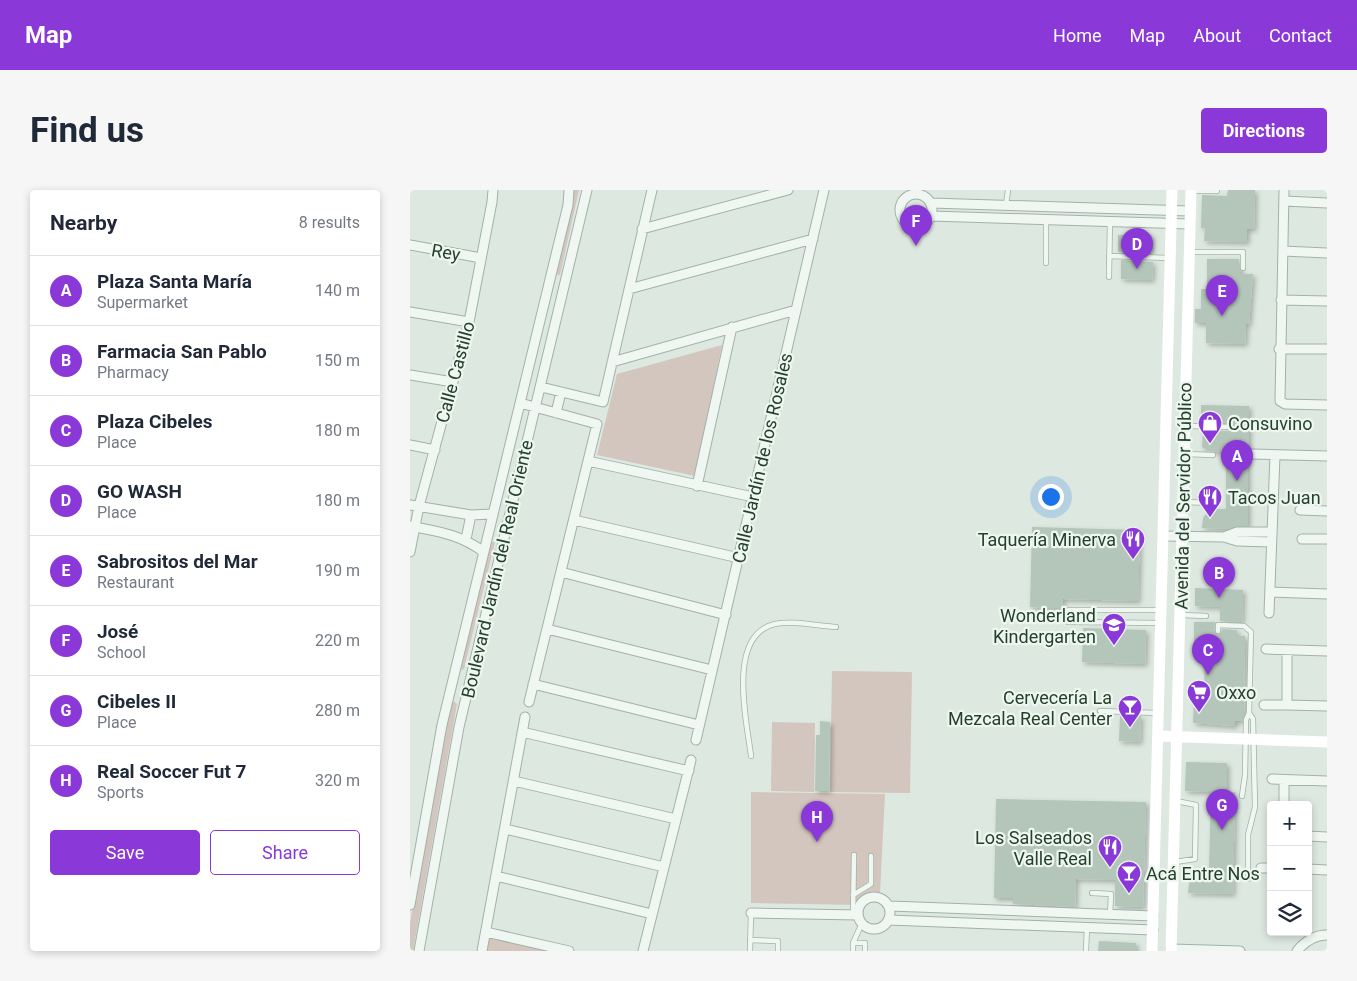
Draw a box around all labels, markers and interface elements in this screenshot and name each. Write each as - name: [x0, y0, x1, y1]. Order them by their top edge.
- text: Map: [25, 21, 72, 49]
- text: Home: [1053, 25, 1102, 46]
- text: Map: [1130, 25, 1165, 46]
- text: About: [1193, 25, 1241, 46]
- text: Contact: [1269, 25, 1332, 46]
- button: Directions: [1201, 108, 1327, 153]
- text: Find us: [30, 110, 144, 151]
- pin: F: [900, 205, 932, 246]
- text: Nearby: [50, 211, 117, 235]
- text: 8 results: [299, 213, 360, 232]
- pin: D: [1121, 228, 1153, 269]
- street label: Rey: [430, 239, 463, 265]
- text: Plaza Santa María: [97, 270, 252, 293]
- pin: E: [1206, 275, 1238, 316]
- text: A: [61, 281, 71, 300]
- text: 140 m: [315, 281, 360, 300]
- text: Supermarket: [97, 293, 188, 312]
- street label: Calle Castillo: [431, 319, 479, 425]
- text: Farmacia San Pablo: [97, 340, 267, 363]
- text: B: [61, 351, 71, 370]
- text: 150 m: [315, 351, 360, 370]
- street label: Calle Jardín de los Rosales: [728, 351, 796, 565]
- text: Pharmacy: [97, 363, 169, 382]
- street label: Avenida del Servidor Público: [1171, 382, 1195, 610]
- text: Plaza Cibeles: [97, 410, 212, 433]
- shop icon: Consuvino: [1197, 410, 1223, 444]
- place label: Consuvino: [1228, 413, 1312, 434]
- text: C: [61, 421, 71, 440]
- text: 180 m: [315, 421, 360, 440]
- text: Place: [97, 433, 137, 452]
- street label: Boulevard Jardín del Real Oriente: [457, 438, 537, 700]
- pin: A: [1221, 440, 1253, 481]
- text: GO WASH: [97, 480, 182, 503]
- your location: [1038, 484, 1064, 510]
- restaurant icon: Tacos Juan: [1197, 484, 1223, 518]
- place label: Tacos Juan: [1228, 487, 1321, 508]
- text: D: [61, 491, 71, 510]
- text: 180 m: [315, 491, 360, 510]
- text: Place: [97, 503, 137, 522]
- restaurant icon: Taquería Minerva: [1120, 526, 1146, 560]
- place label: Taquería Minerva: [978, 529, 1116, 550]
- text: Sabrositos del Mar: [97, 550, 258, 573]
- pin: B: [1203, 557, 1235, 598]
- text: E: [62, 561, 71, 580]
- text: 190 m: [315, 561, 360, 580]
- text: Restaurant: [97, 573, 174, 592]
- place label: Wonderland Kindergarten: [993, 605, 1096, 647]
- school or university icon: Wonderland Kindergarten: [1101, 612, 1127, 646]
- text: José: [97, 620, 138, 643]
- text: F: [62, 631, 70, 650]
- text: 220 m: [315, 631, 360, 650]
- pin: C: [1192, 634, 1224, 675]
- text: School: [97, 643, 146, 662]
- supermarket icon: Oxxo: [1186, 679, 1212, 713]
- place label: Oxxo: [1216, 682, 1256, 703]
- place label: Cervecería La Mezcala Real Center: [948, 687, 1112, 729]
- text: Cibeles II: [97, 690, 176, 713]
- bar icon: Cervecería La Mezcala Real Center: [1117, 694, 1143, 728]
- text: G: [61, 701, 71, 720]
- text: 280 m: [315, 701, 360, 720]
- text: Place: [97, 713, 137, 732]
- text: Real Soccer Fut 7: [97, 760, 246, 783]
- text: H: [60, 771, 72, 790]
- text: 320 m: [315, 771, 360, 790]
- text: Sports: [97, 783, 144, 802]
- pin: G: [1206, 789, 1238, 830]
- pin: H: [801, 801, 833, 842]
- map controls: [1267, 801, 1312, 936]
- button: +: [1267, 801, 1312, 846]
- place label: Los Salseados Valle Real: [975, 827, 1092, 869]
- button: Save: [50, 830, 200, 875]
- button: Share: [210, 830, 360, 875]
- restaurant icon: Los Salseados Valle Real: [1097, 834, 1123, 868]
- button: −: [1267, 846, 1312, 891]
- bar icon: Acá Entre Nos: [1116, 860, 1142, 894]
- place label: Acá Entre Nos: [1146, 863, 1260, 884]
- button: layers: [1267, 891, 1312, 936]

